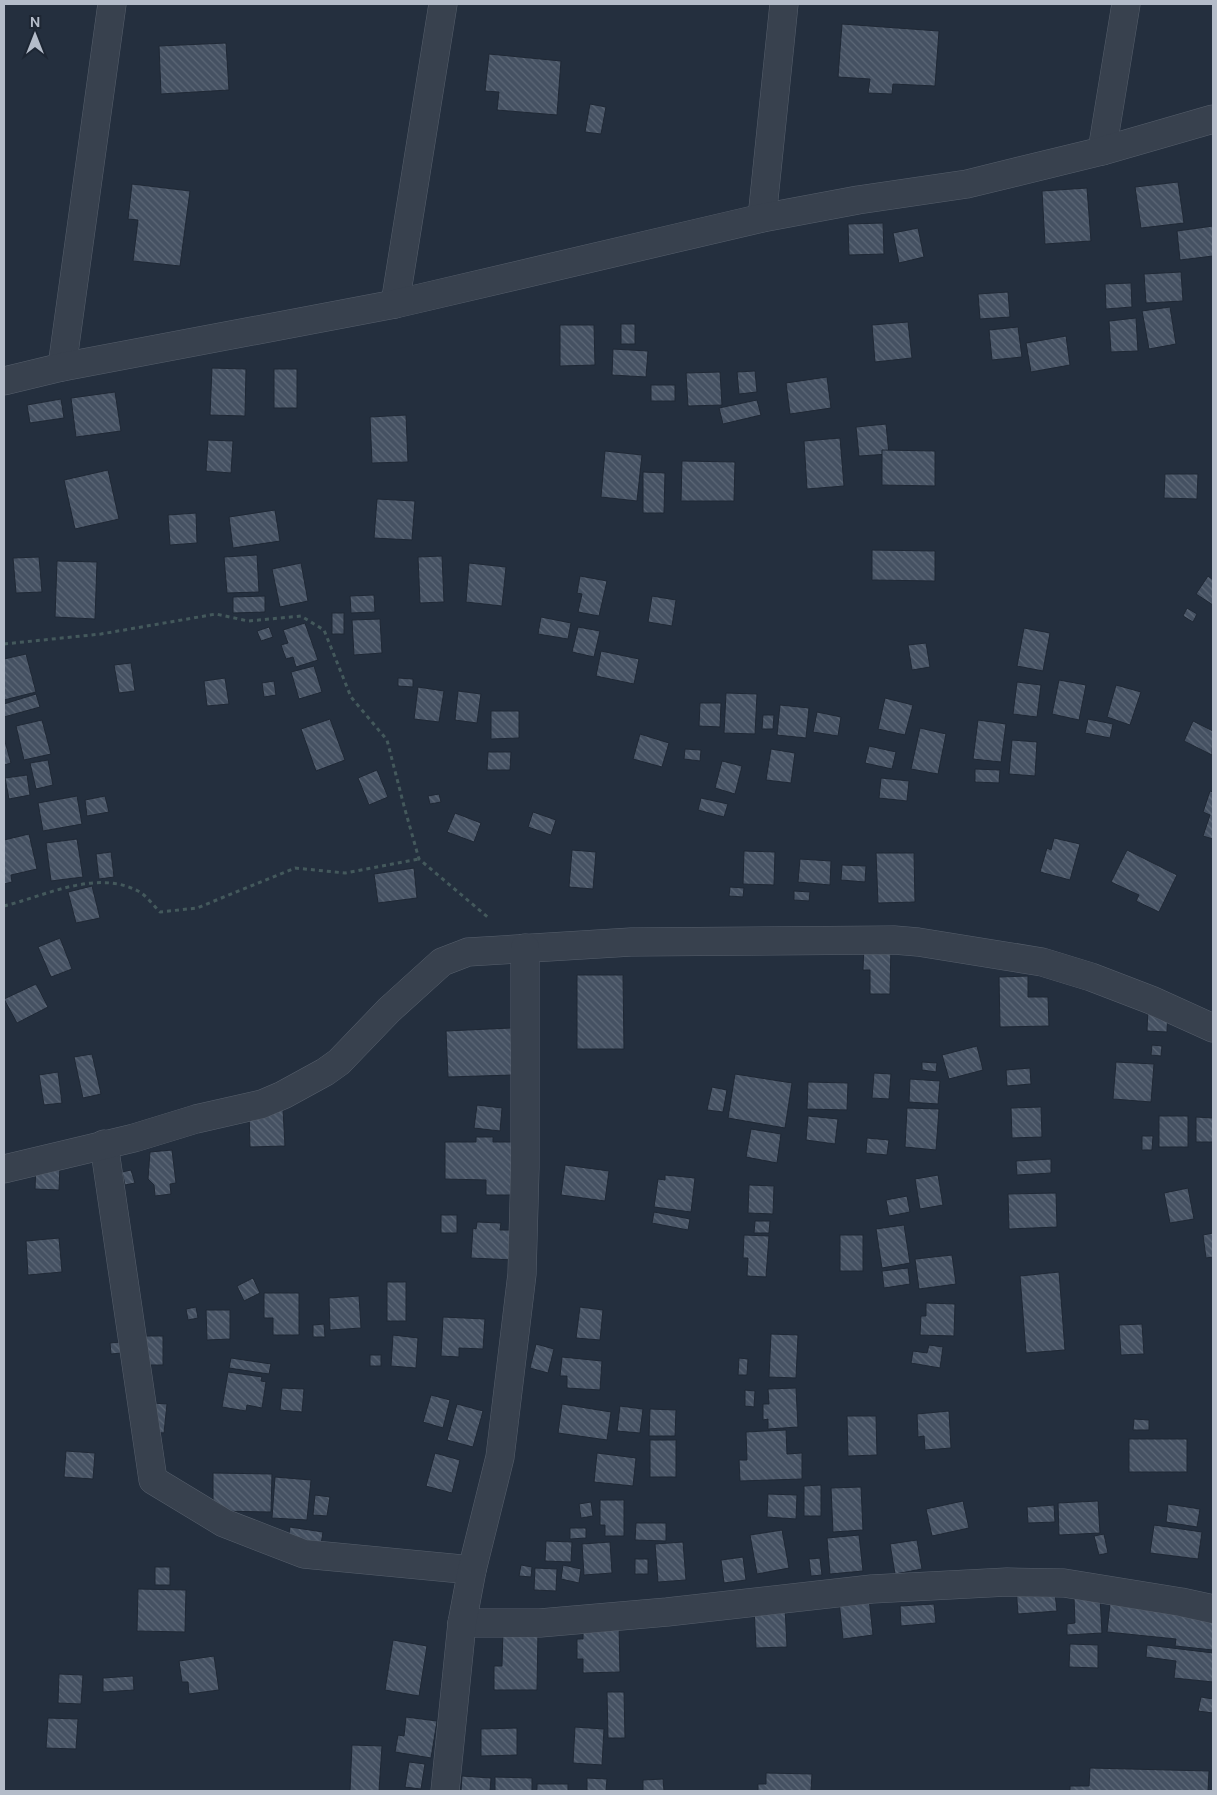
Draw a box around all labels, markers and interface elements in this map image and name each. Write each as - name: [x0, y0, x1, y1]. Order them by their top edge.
- north arrow: [10, 10, 60, 60]
- text: N: [30, 13, 40, 31]

